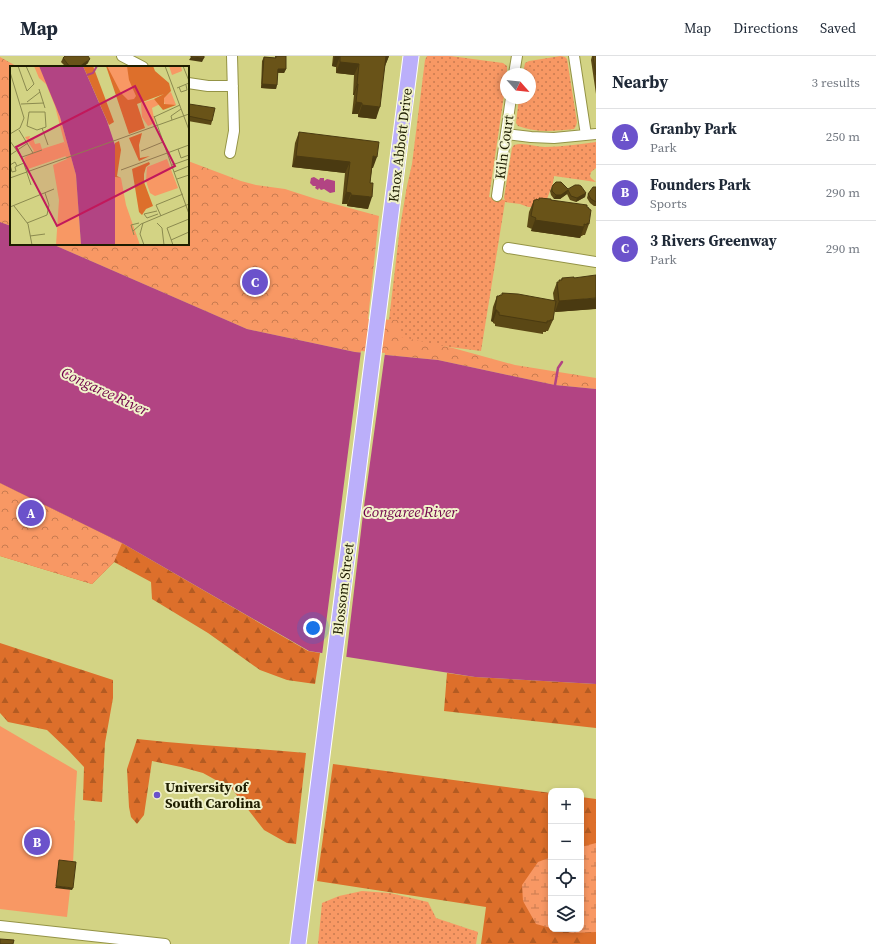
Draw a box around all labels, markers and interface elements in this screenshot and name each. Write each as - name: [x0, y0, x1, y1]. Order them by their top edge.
- text: Map: [20, 15, 58, 41]
- text: Map: [684, 18, 711, 38]
- text: Directions: [733, 18, 798, 38]
- text: Saved: [820, 18, 856, 38]
- inset map: [10, 66, 189, 245]
- north arrow: [500, 68, 536, 104]
- text: Nearby: [612, 70, 668, 94]
- text: 3 results: [812, 74, 860, 91]
- street label: Knox Abbott Drive: [383, 87, 417, 203]
- street label: Kiln Court: [490, 113, 518, 180]
- text: Granby Park: [650, 118, 737, 139]
- text: A: [621, 128, 629, 145]
- text: 250 m: [826, 128, 860, 145]
- text: Park: [650, 139, 677, 156]
- text: Founders Park: [650, 174, 751, 195]
- text: B: [621, 184, 629, 201]
- text: 290 m: [826, 184, 860, 201]
- text: Sports: [650, 195, 687, 212]
- text: 3 Rivers Greenway: [650, 230, 777, 251]
- text: C: [621, 240, 629, 257]
- text: 290 m: [826, 240, 860, 257]
- text: Park: [650, 251, 677, 268]
- pin: C: [242, 267, 268, 297]
- water label: Congaree River: [58, 362, 153, 421]
- pin: A: [18, 498, 44, 528]
- water label: Congaree River: [363, 501, 458, 522]
- street label: Blossom Street: [327, 541, 359, 636]
- your location: [303, 618, 323, 638]
- place label: University of South Carolina: [165, 777, 261, 813]
- map controls: [548, 788, 584, 932]
- button: +: [548, 788, 584, 824]
- marker: University of South Carolina: [152, 790, 162, 800]
- button: −: [548, 824, 584, 860]
- pin: B: [24, 827, 50, 857]
- button: locate: [548, 860, 584, 896]
- button: layers: [548, 896, 584, 932]

